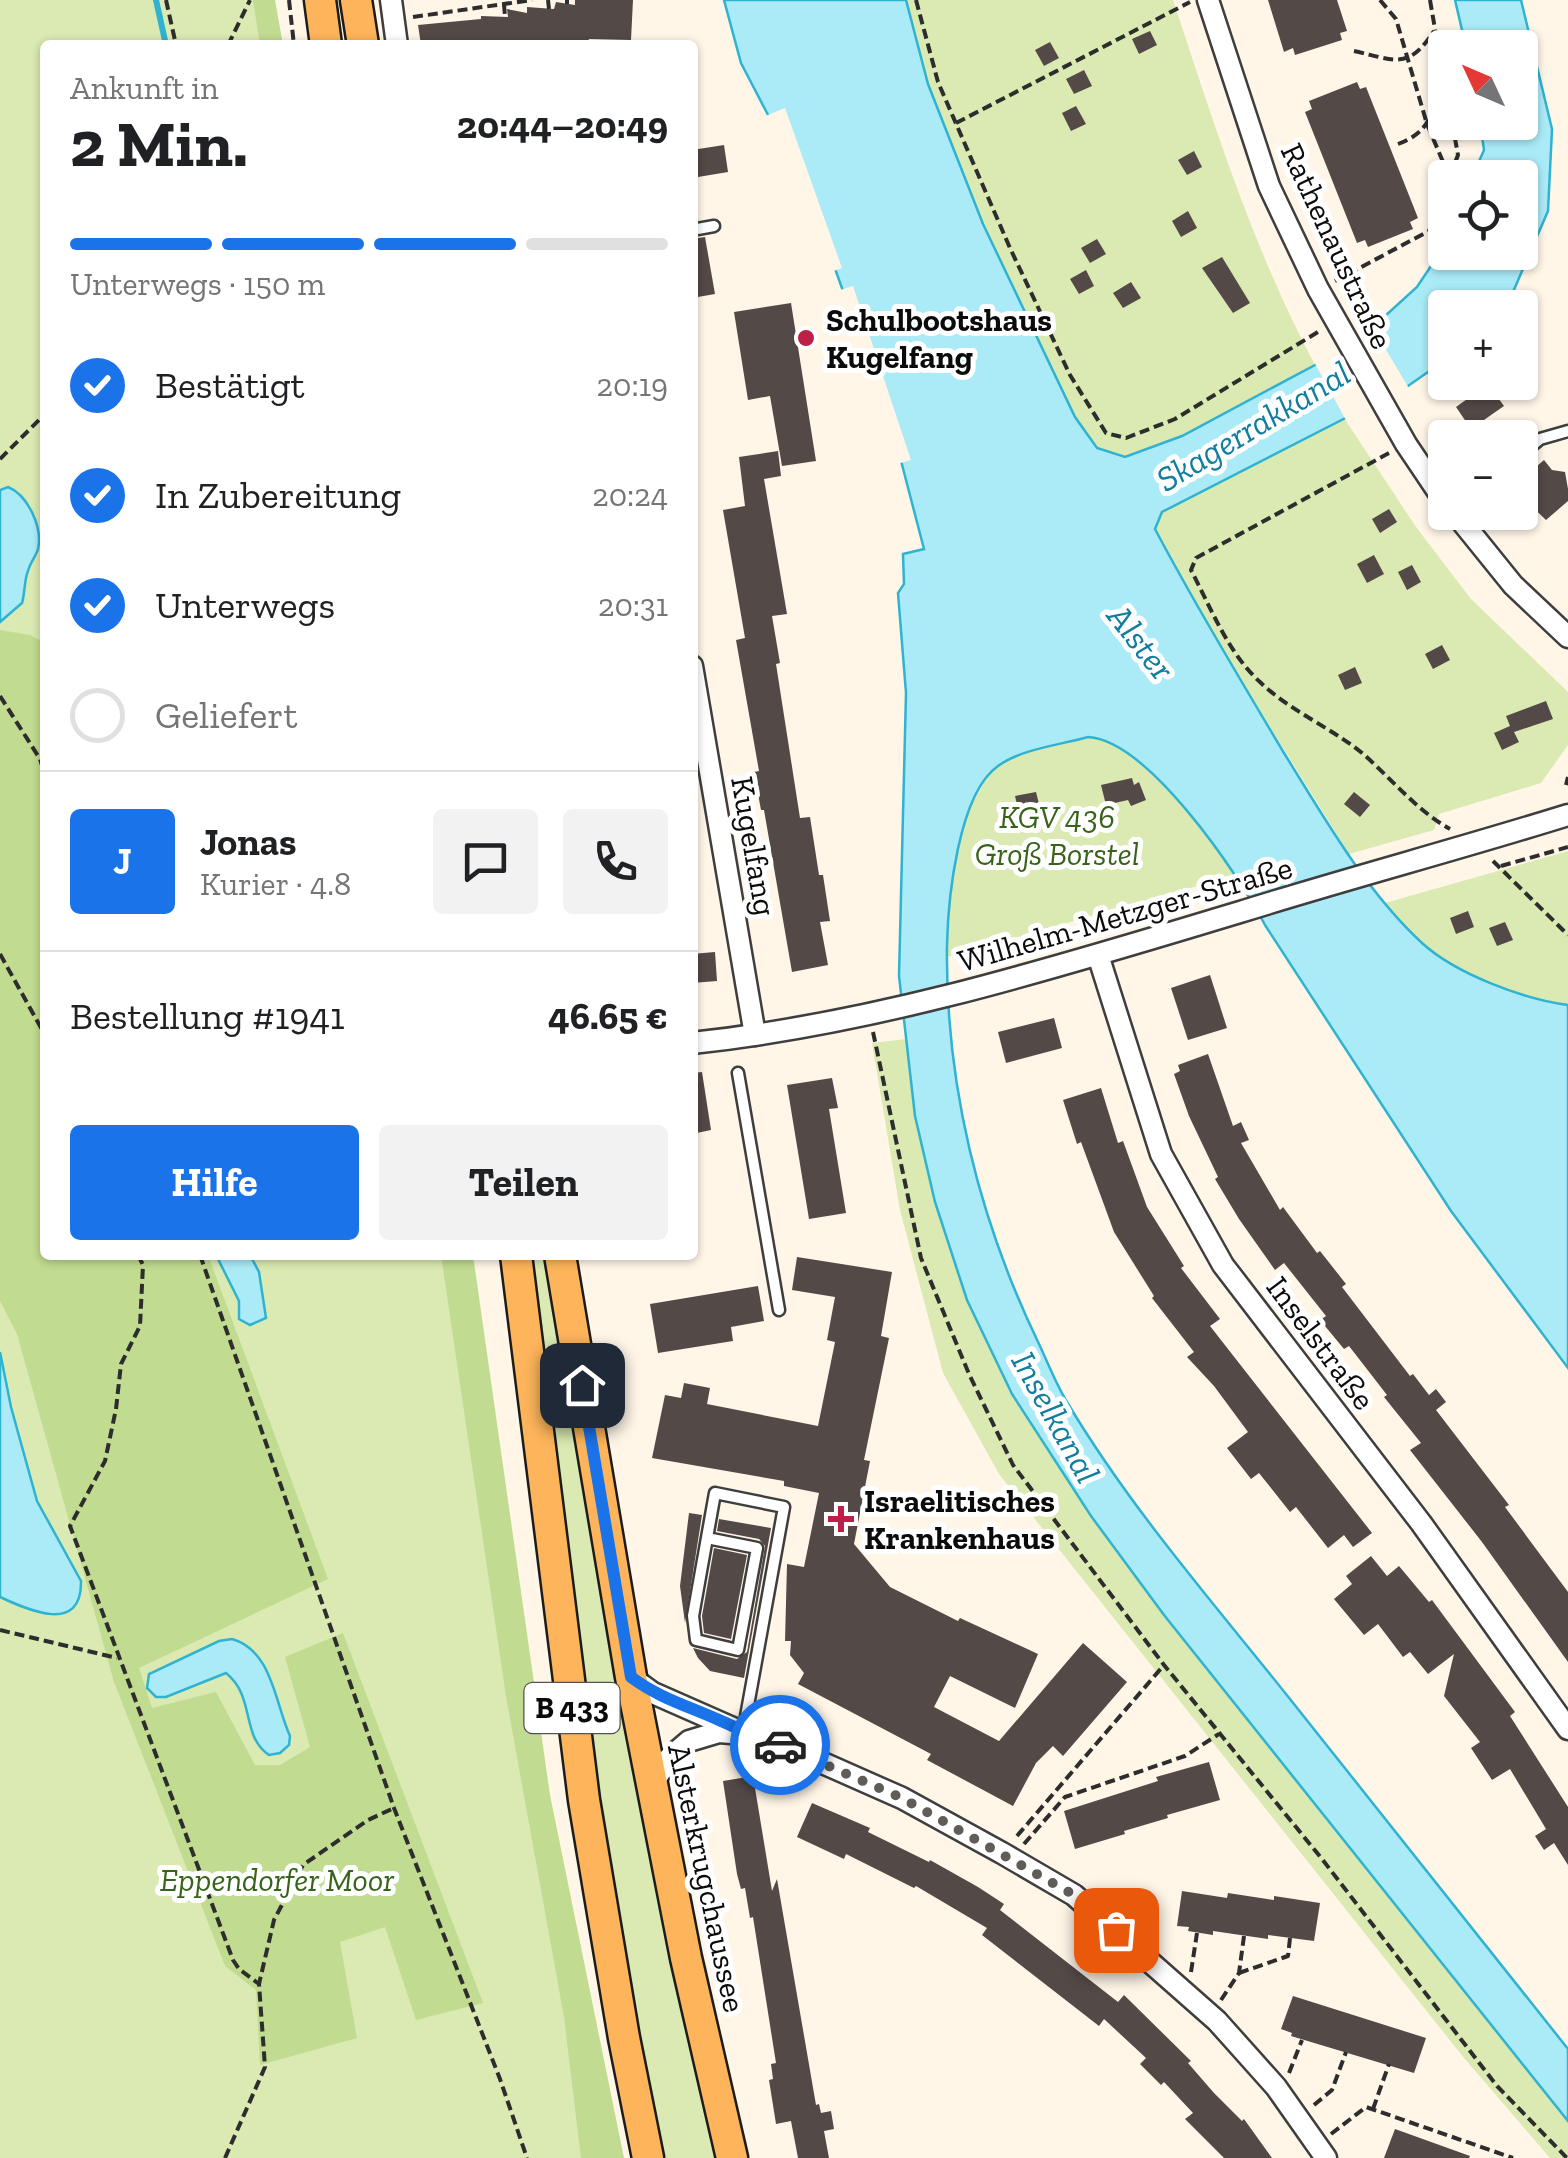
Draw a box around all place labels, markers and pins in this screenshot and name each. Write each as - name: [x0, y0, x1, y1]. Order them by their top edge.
- place label: Schulbootshaus Kugelfang: [826, 301, 1052, 376]
- marker: Schulbootshaus Kugelfang: [795, 327, 817, 349]
- pin: [540, 1343, 625, 1428]
- place label: Israelitisches Krankenhaus: [864, 1482, 1055, 1557]
- marker: Israelitisches Krankenhaus: [828, 1506, 854, 1532]
- pin: [1074, 1888, 1159, 1973]

